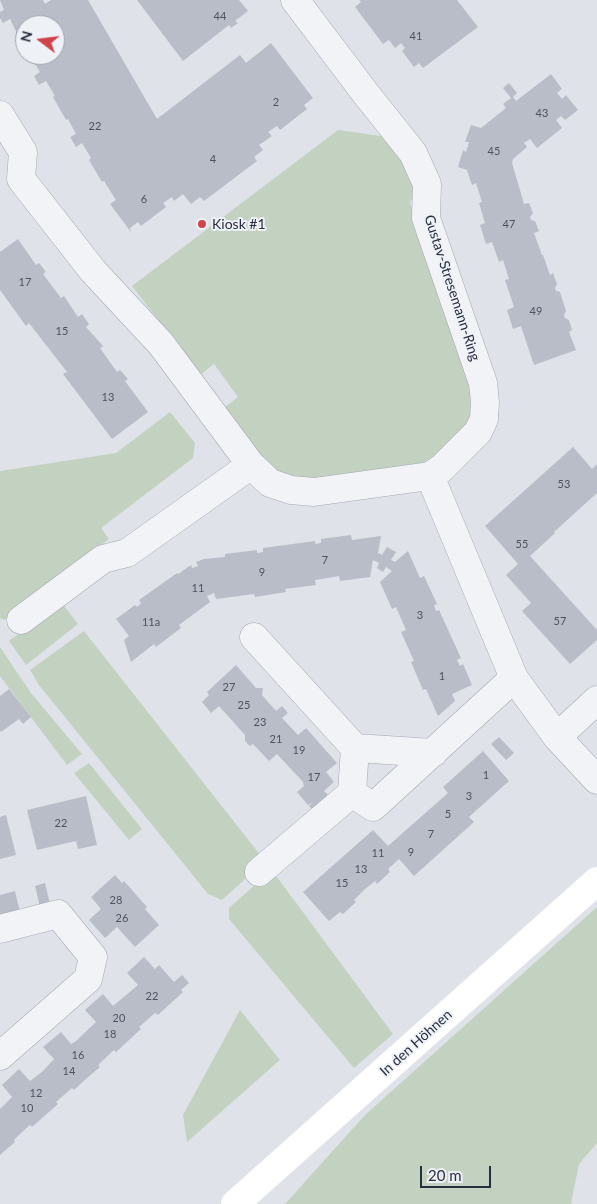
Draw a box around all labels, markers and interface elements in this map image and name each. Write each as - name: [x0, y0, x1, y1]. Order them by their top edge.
- house number: 44: [214, 9, 226, 23]
- north arrow: [15, 15, 65, 65]
- text: N: [16, 29, 36, 44]
- house number: 41: [410, 29, 422, 43]
- house number: 2: [273, 95, 279, 109]
- house number: 43: [536, 106, 548, 120]
- house number: 22: [89, 119, 101, 133]
- house number: 45: [488, 144, 500, 158]
- house number: 4: [210, 152, 216, 166]
- house number: 6: [141, 192, 147, 206]
- street label: Gustav-Stresemann-Ring: [420, 213, 484, 363]
- place label: Kiosk #1: [212, 216, 266, 232]
- house number: 47: [503, 217, 515, 231]
- marker: Kiosk #1: [196, 218, 208, 230]
- house number: 17: [19, 275, 31, 289]
- house number: 49: [530, 304, 542, 318]
- house number: 15: [56, 324, 68, 338]
- house number: 13: [102, 390, 114, 404]
- house number: 53: [558, 477, 570, 491]
- house number: 55: [516, 537, 528, 551]
- house number: 7: [322, 553, 328, 567]
- house number: 9: [259, 565, 265, 579]
- house number: 11: [192, 581, 204, 595]
- house number: 3: [417, 608, 423, 622]
- house number: 57: [554, 614, 566, 628]
- house number: 11a: [142, 615, 160, 629]
- house number: 1: [439, 669, 445, 683]
- house number: 27: [223, 680, 235, 694]
- house number: 25: [238, 698, 250, 712]
- house number: 23: [254, 715, 266, 729]
- house number: 21: [270, 732, 282, 746]
- house number: 19: [293, 743, 305, 757]
- house number: 1: [483, 768, 489, 782]
- house number: 17: [308, 770, 320, 784]
- house number: 3: [466, 789, 472, 803]
- house number: 5: [445, 807, 451, 821]
- house number: 22: [55, 816, 67, 830]
- house number: 7: [428, 827, 434, 841]
- house number: 9: [408, 845, 414, 859]
- house number: 11: [372, 846, 384, 860]
- house number: 13: [355, 862, 367, 876]
- house number: 15: [336, 876, 348, 890]
- house number: 28: [110, 893, 122, 907]
- house number: 26: [116, 911, 128, 925]
- house number: 22: [146, 989, 158, 1003]
- street label: In den Höhnen: [377, 1006, 455, 1080]
- house number: 20: [113, 1011, 125, 1025]
- house number: 18: [104, 1027, 116, 1041]
- house number: 16: [72, 1048, 84, 1062]
- house number: 14: [63, 1064, 75, 1078]
- house number: 12: [30, 1086, 42, 1100]
- house number: 10: [21, 1101, 33, 1115]
- scale bar: [422, 1156, 493, 1188]
- text: 20 m: [428, 1166, 462, 1184]

